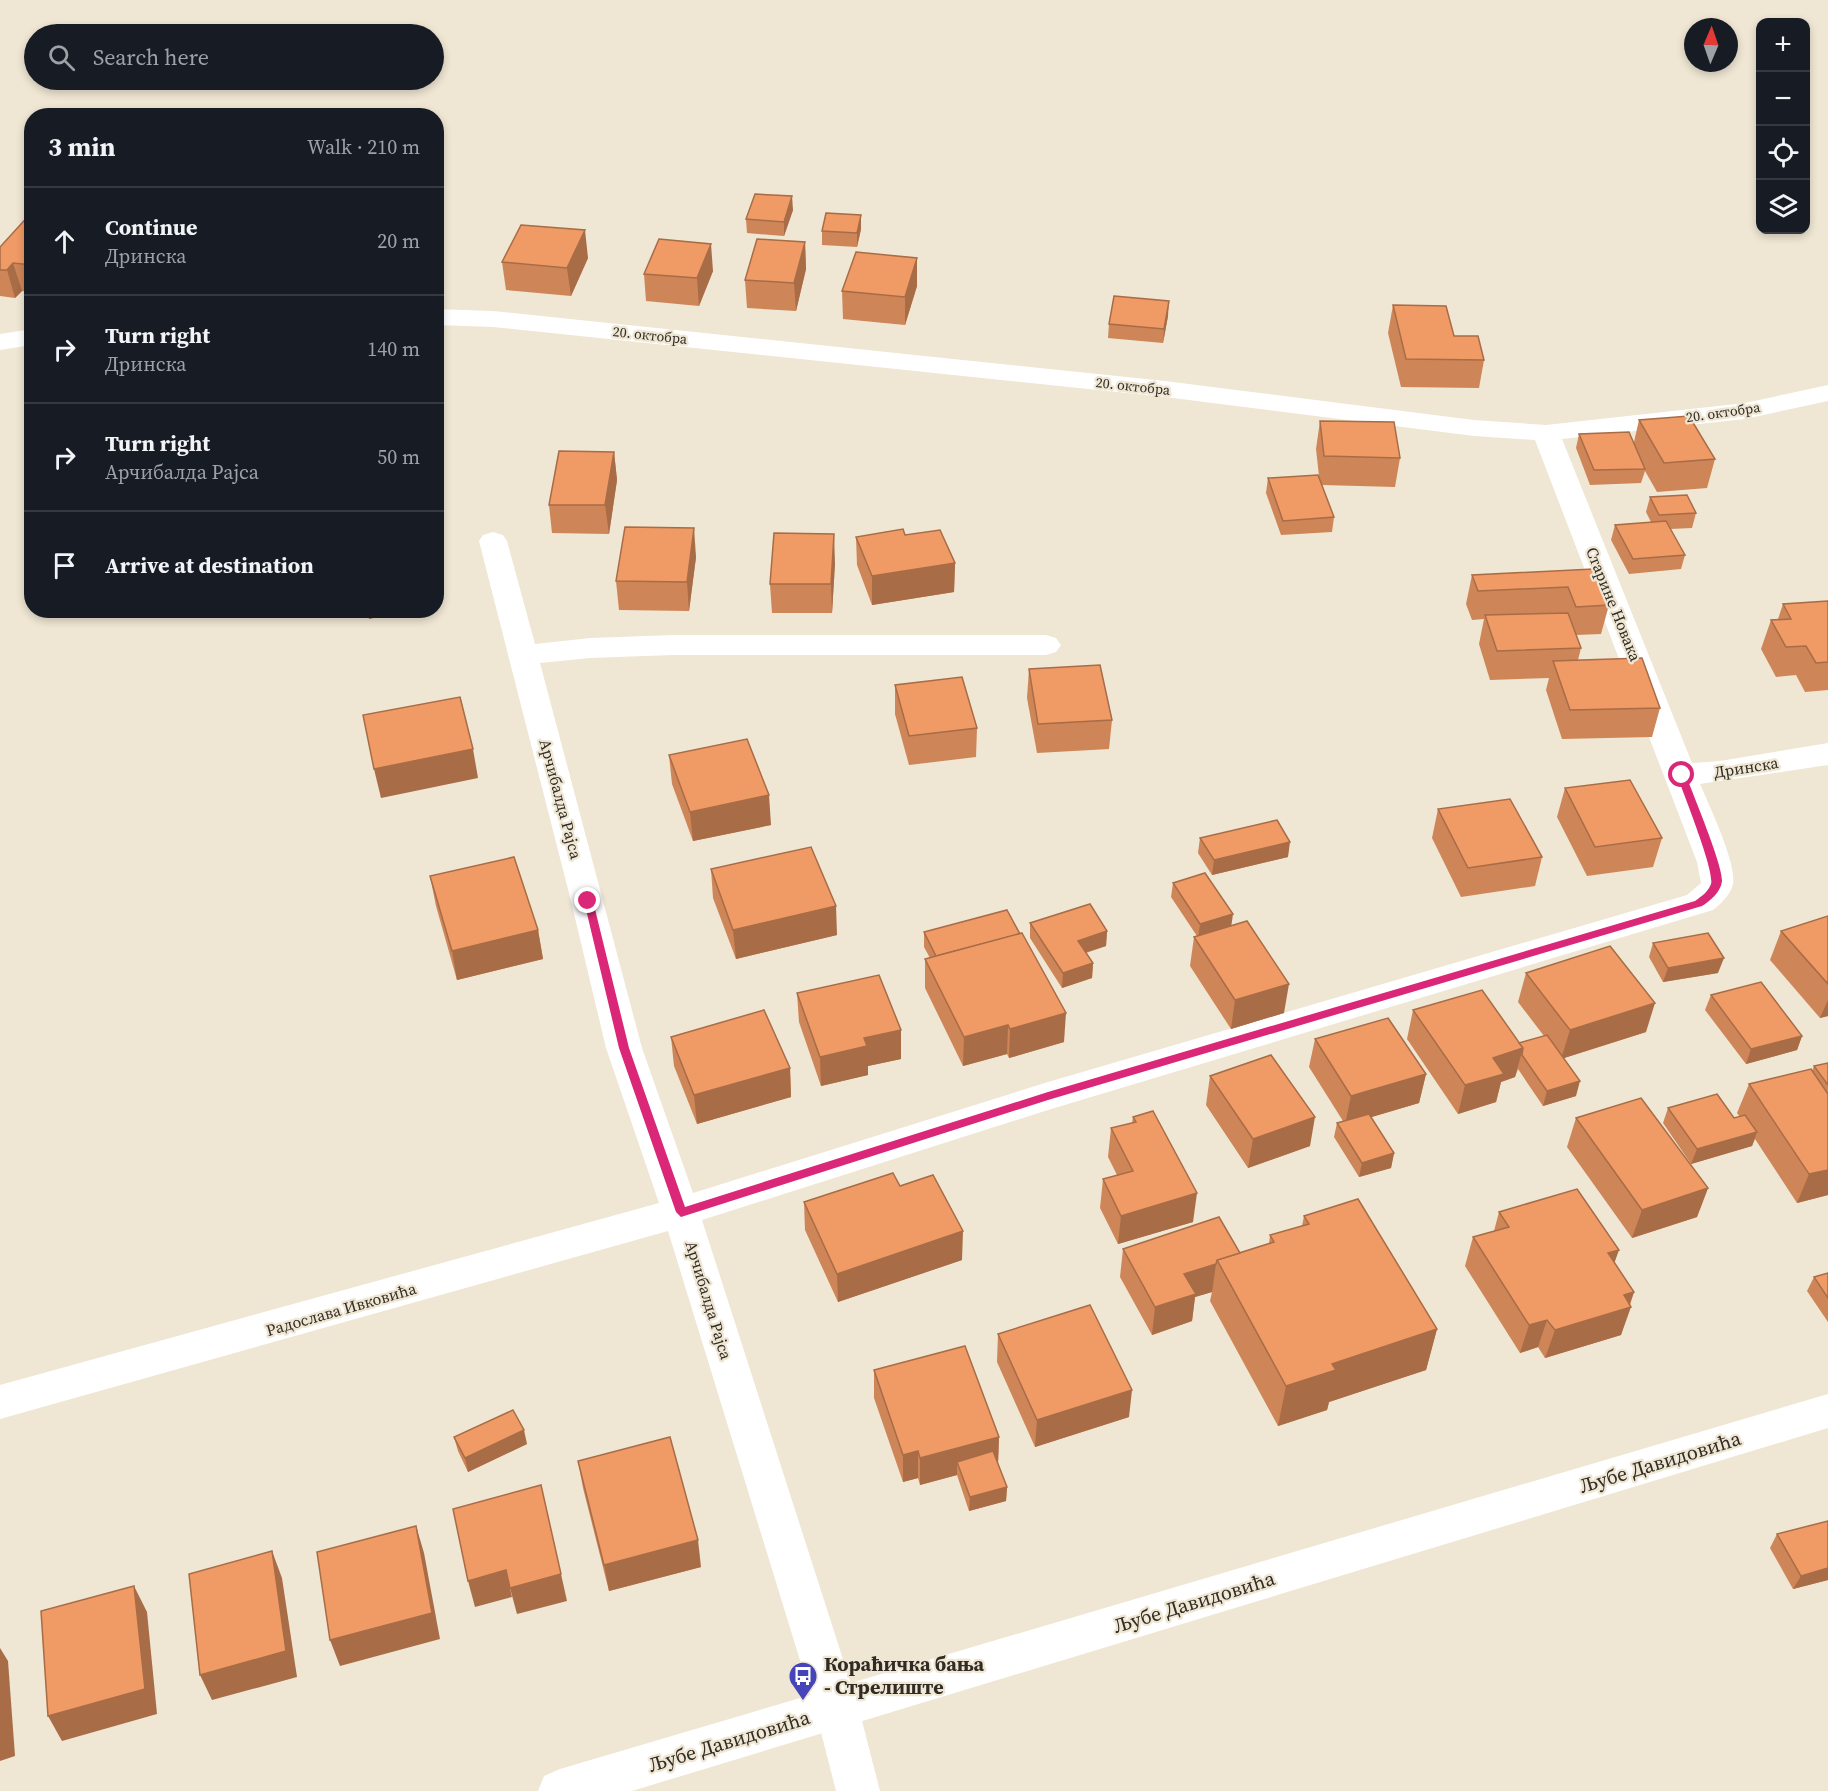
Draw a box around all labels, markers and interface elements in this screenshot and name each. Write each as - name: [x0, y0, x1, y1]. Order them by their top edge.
- north arrow: [1684, 18, 1738, 72]
- map controls: [1756, 18, 1810, 234]
- button: +: [1756, 18, 1810, 72]
- search box: [24, 24, 444, 90]
- icon: search: [45, 41, 78, 74]
- text: Search here: [93, 42, 209, 72]
- button: −: [1756, 72, 1810, 126]
- button: locate: [1756, 126, 1810, 180]
- text: 3 min: [48, 129, 115, 165]
- text: Walk · 210 m: [307, 133, 420, 161]
- button: layers: [1756, 180, 1810, 234]
- text: Continue: [105, 212, 198, 242]
- icon: ahead: [48, 225, 81, 258]
- text: 20 m: [377, 227, 420, 255]
- text: Дринска: [105, 242, 186, 270]
- text: Turn right: [105, 320, 210, 350]
- street label: 20. октобра: [612, 321, 689, 349]
- icon: right: [48, 333, 81, 366]
- text: 140 m: [367, 335, 420, 363]
- text: Дринска: [105, 350, 186, 378]
- street label: 20. октобра: [1095, 372, 1172, 400]
- street label: 20. октобра: [1685, 397, 1762, 427]
- text: Turn right: [105, 428, 210, 458]
- icon: right: [48, 441, 81, 474]
- text: 50 m: [377, 443, 420, 471]
- text: Арчибалда Рајса: [105, 458, 259, 486]
- street label: Старине Новака: [1581, 544, 1647, 665]
- icon: arrive: [48, 549, 81, 582]
- text: Arrive at destination: [105, 550, 314, 580]
- street label: Арчибалда Рајса: [534, 737, 588, 862]
- street label: Дринска: [1712, 751, 1781, 783]
- route start: [1668, 761, 1694, 787]
- route end: [574, 887, 600, 913]
- street label: Арчибалда Рајса: [680, 1238, 738, 1363]
- street label: Радослава Ивковића: [263, 1277, 419, 1341]
- street label: Љубе Давидовића: [1576, 1424, 1745, 1500]
- street label: Љубе Давидовића: [1110, 1564, 1279, 1640]
- place label: Кораћичка бања - Стрелиште: [824, 1650, 985, 1701]
- bus stop icon: Кораћичка бања - Стрелиште: [787, 1660, 819, 1702]
- street label: Љубе Давидовића: [645, 1703, 814, 1779]

